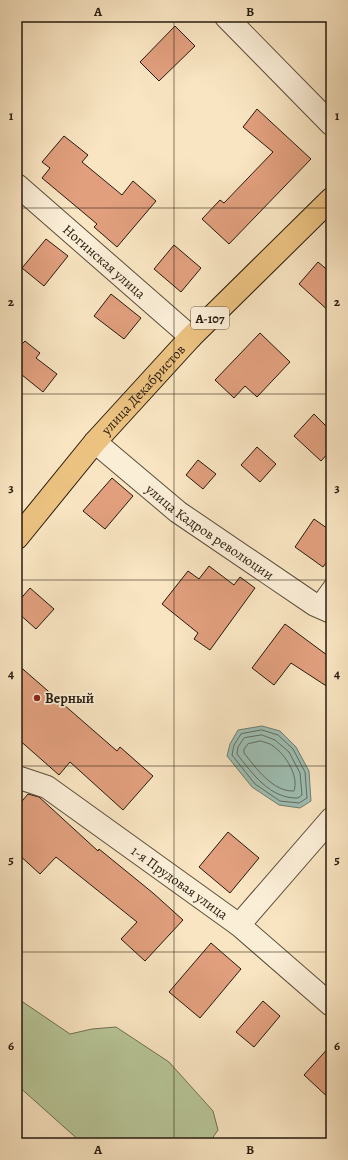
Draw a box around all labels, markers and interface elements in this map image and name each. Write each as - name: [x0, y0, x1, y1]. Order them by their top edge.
- text: A: [93, 3, 103, 20]
- text: B: [246, 3, 254, 20]
- text: 1: [9, 107, 14, 124]
- text: 1: [335, 107, 340, 124]
- street label: Ногинская улица: [59, 220, 150, 303]
- text: 2: [8, 293, 15, 310]
- text: 2: [334, 293, 341, 310]
- road number: А-107: [191, 307, 229, 329]
- street label: улица Декабристов: [96, 340, 190, 439]
- text: 3: [8, 479, 14, 496]
- street label: улица Кадров революции: [141, 479, 278, 584]
- text: 3: [334, 479, 340, 496]
- text: 4: [8, 665, 14, 682]
- text: 4: [334, 665, 340, 682]
- place label: Верный: [45, 689, 94, 708]
- marker: Верный: [32, 693, 42, 703]
- street label: 1-я Прудовая улица: [127, 841, 232, 924]
- text: 5: [8, 851, 14, 868]
- text: 5: [334, 851, 340, 868]
- text: 6: [8, 1037, 14, 1054]
- text: 6: [334, 1037, 340, 1054]
- text: A: [93, 1141, 103, 1158]
- text: B: [246, 1141, 254, 1158]

